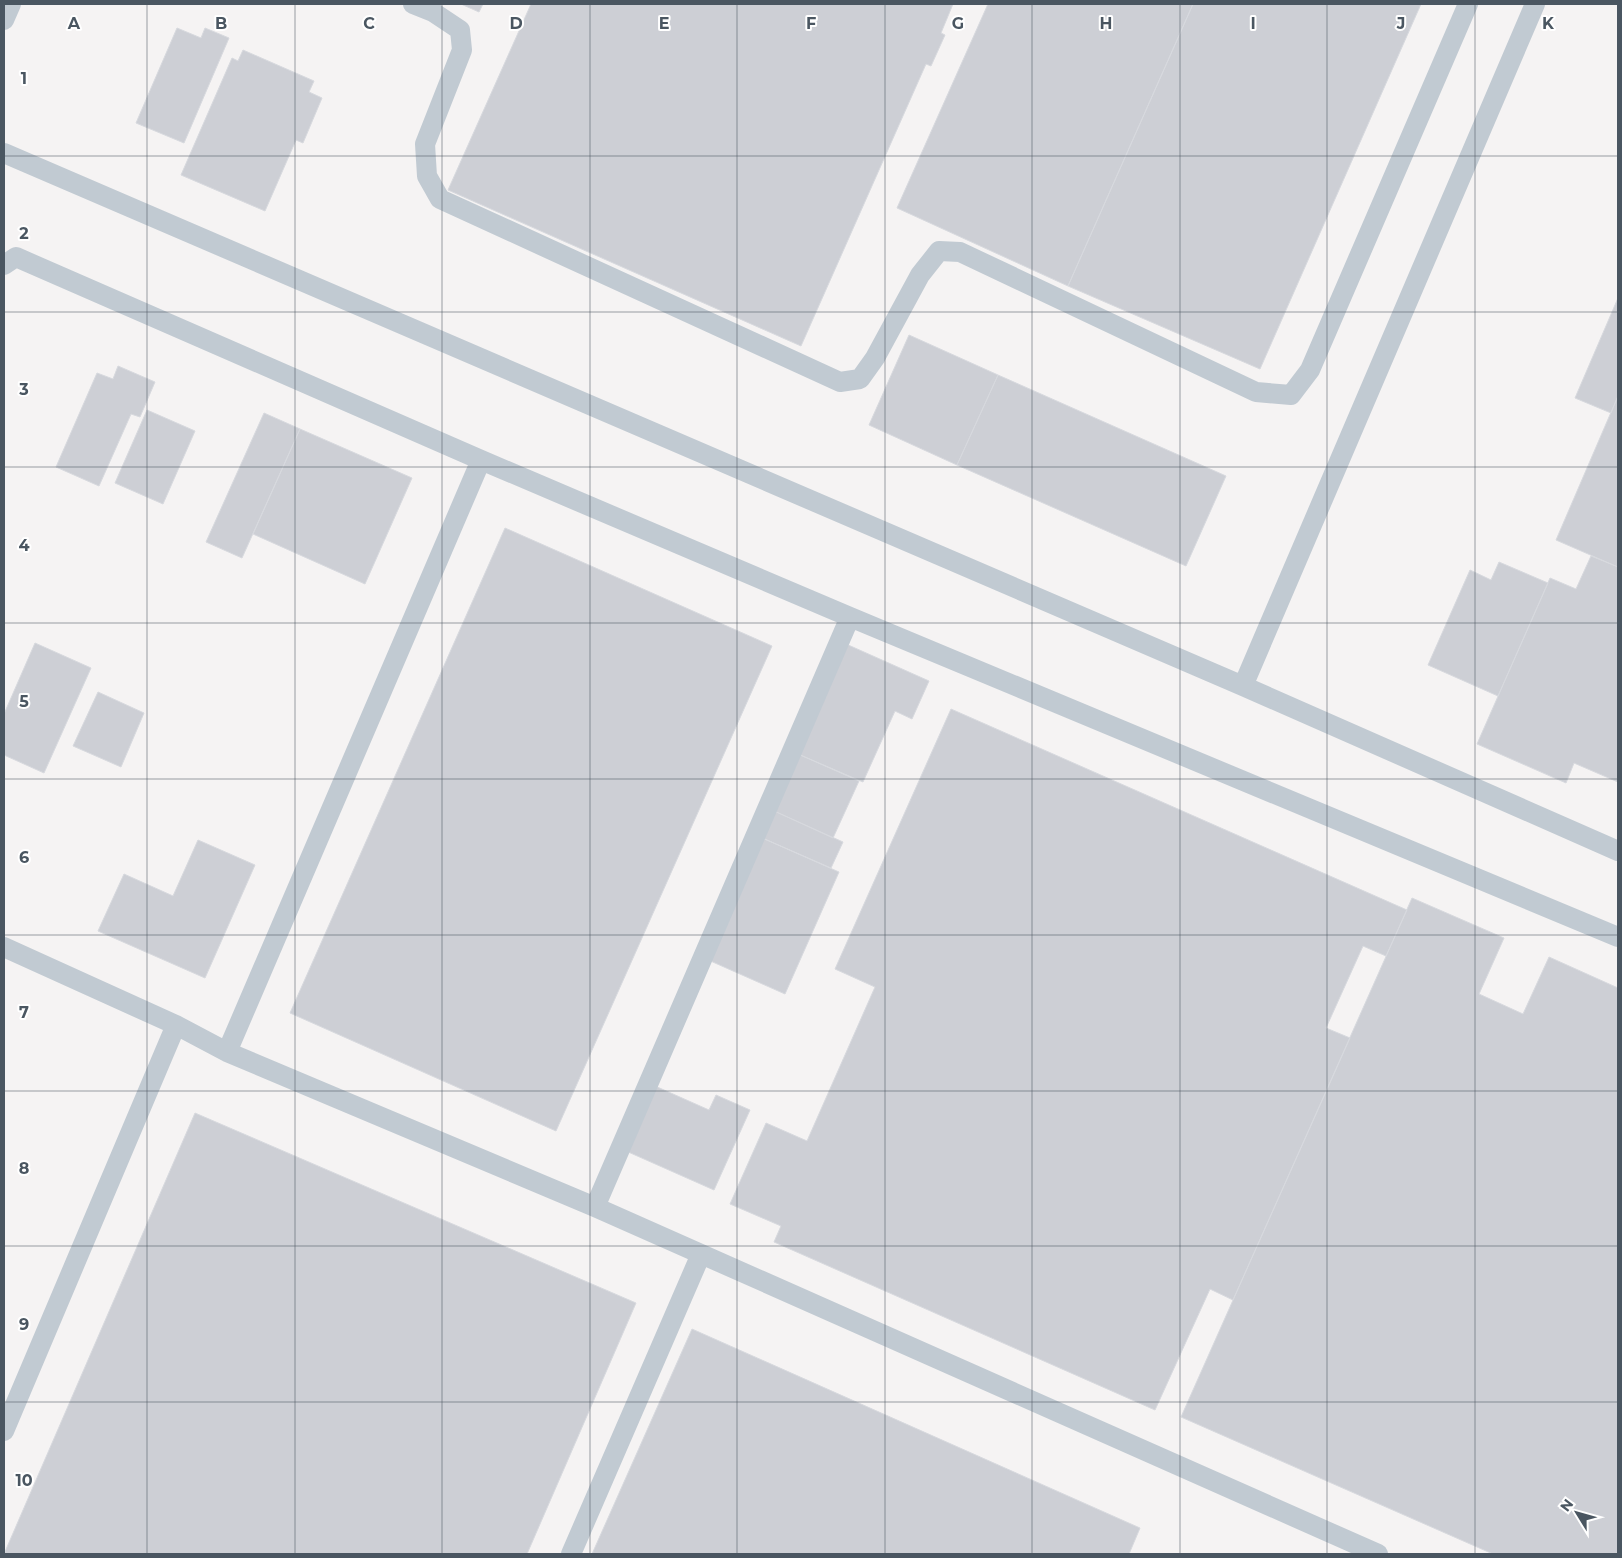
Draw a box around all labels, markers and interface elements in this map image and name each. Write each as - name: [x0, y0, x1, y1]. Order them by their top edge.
- text: A: [67, 14, 81, 33]
- text: B: [215, 14, 227, 33]
- text: C: [363, 14, 375, 33]
- text: D: [509, 14, 523, 33]
- text: E: [659, 14, 669, 33]
- text: F: [806, 14, 816, 33]
- text: G: [952, 14, 964, 33]
- text: H: [1100, 14, 1112, 33]
- text: I: [1250, 14, 1256, 33]
- text: J: [1396, 14, 1405, 33]
- text: K: [1542, 14, 1555, 33]
- text: 1: [21, 69, 27, 88]
- text: 2: [19, 224, 29, 243]
- text: 3: [18, 380, 29, 399]
- text: 4: [18, 536, 30, 555]
- text: 5: [19, 692, 29, 711]
- text: 6: [19, 848, 29, 867]
- text: 7: [19, 1003, 29, 1022]
- text: 8: [19, 1159, 29, 1178]
- text: 9: [19, 1315, 29, 1334]
- text: 10: [15, 1471, 33, 1490]
- north arrow: [1552, 1488, 1602, 1538]
- text: N: [1556, 1495, 1577, 1515]

